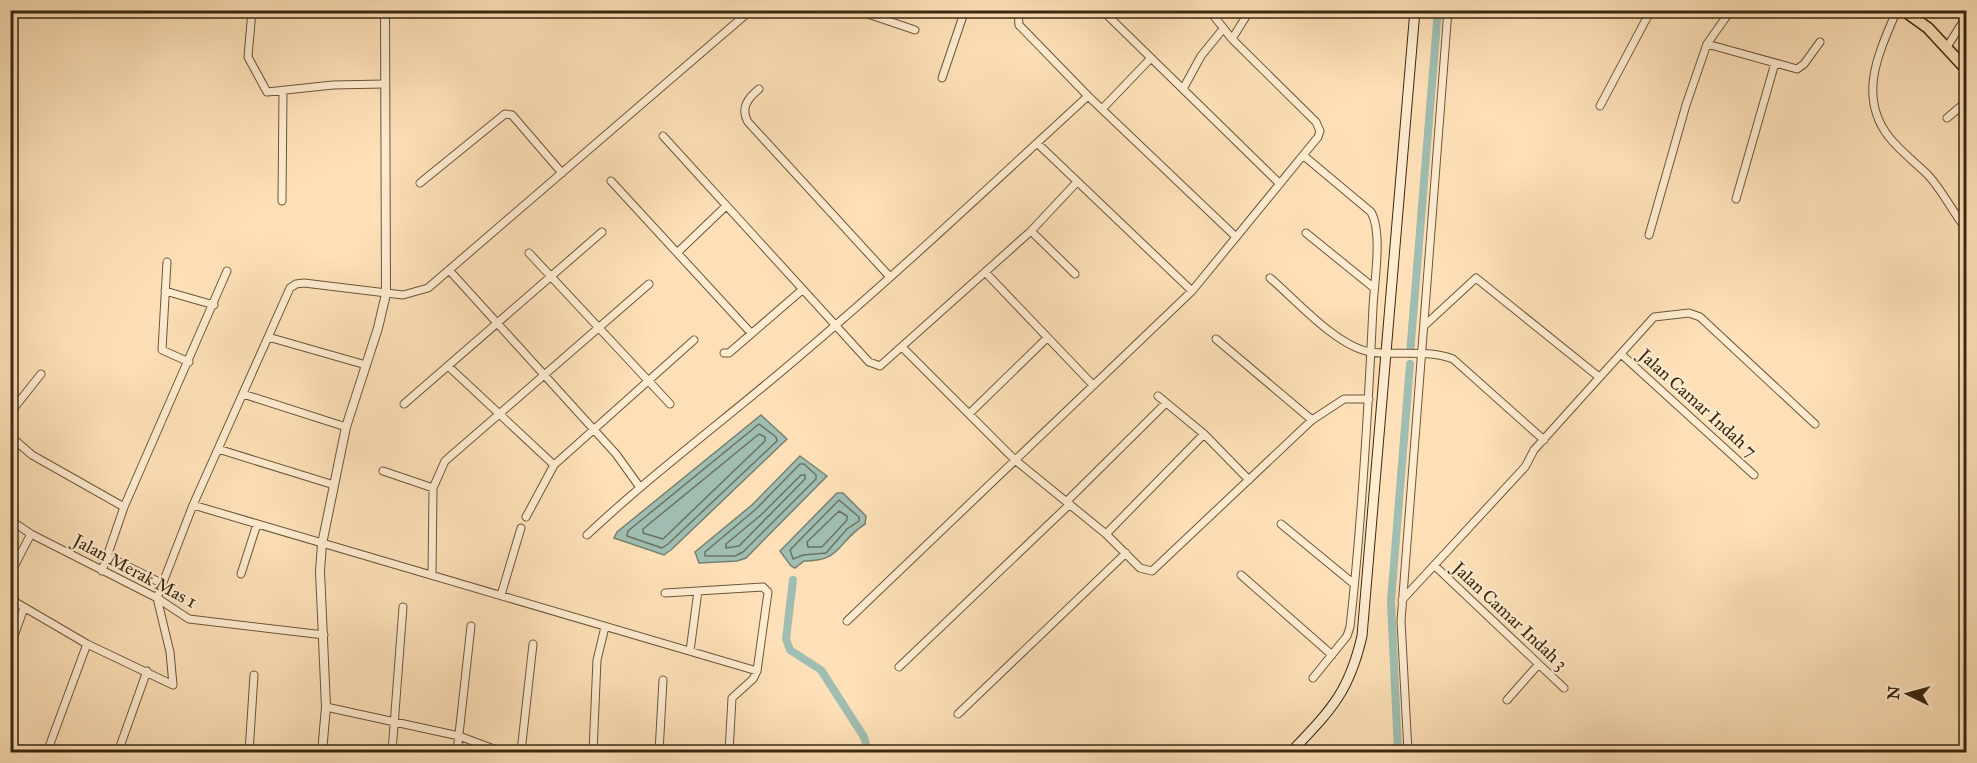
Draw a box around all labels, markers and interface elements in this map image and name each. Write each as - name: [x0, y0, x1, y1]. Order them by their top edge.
- street label: Jalan Camar Indah 7: [1632, 343, 1762, 463]
- street label: Jalan Merak Mas 1: [67, 528, 201, 614]
- street label: Jalan Camar Indah 3: [1446, 556, 1572, 676]
- north arrow: [1878, 664, 1938, 724]
- text: N: [1883, 685, 1904, 700]

